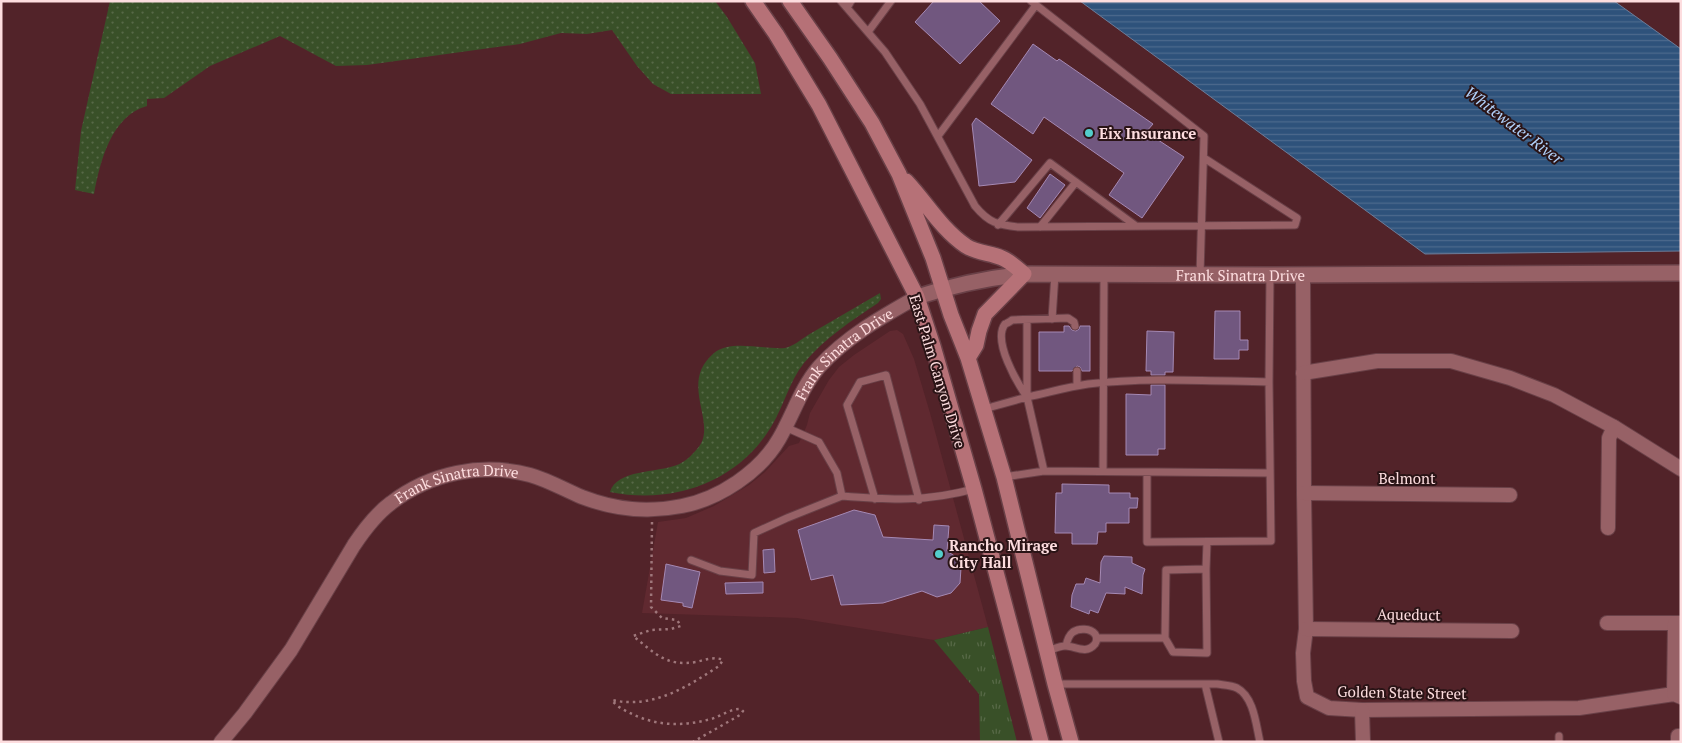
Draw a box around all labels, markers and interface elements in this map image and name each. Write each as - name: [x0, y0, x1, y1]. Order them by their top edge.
- water label: Whitewater River: [1460, 81, 1568, 170]
- place label: Eix Insurance: [1099, 123, 1196, 143]
- marker: Eix Insurance: [1083, 127, 1095, 139]
- street label: Frank Sinatra Drive: [1176, 265, 1305, 285]
- street label: East Palm Canyon Drive: [905, 292, 971, 450]
- street label: Frank Sinatra Drive: [790, 303, 897, 403]
- street label: Frank Sinatra Drive: [390, 460, 520, 508]
- street label: Belmont: [1378, 468, 1436, 488]
- place label: Rancho Mirage City Hall: [949, 535, 1058, 572]
- marker: Rancho Mirage City Hall: [933, 548, 945, 560]
- street label: Aqueduct: [1377, 603, 1441, 625]
- street label: Golden State Street: [1337, 681, 1467, 703]

